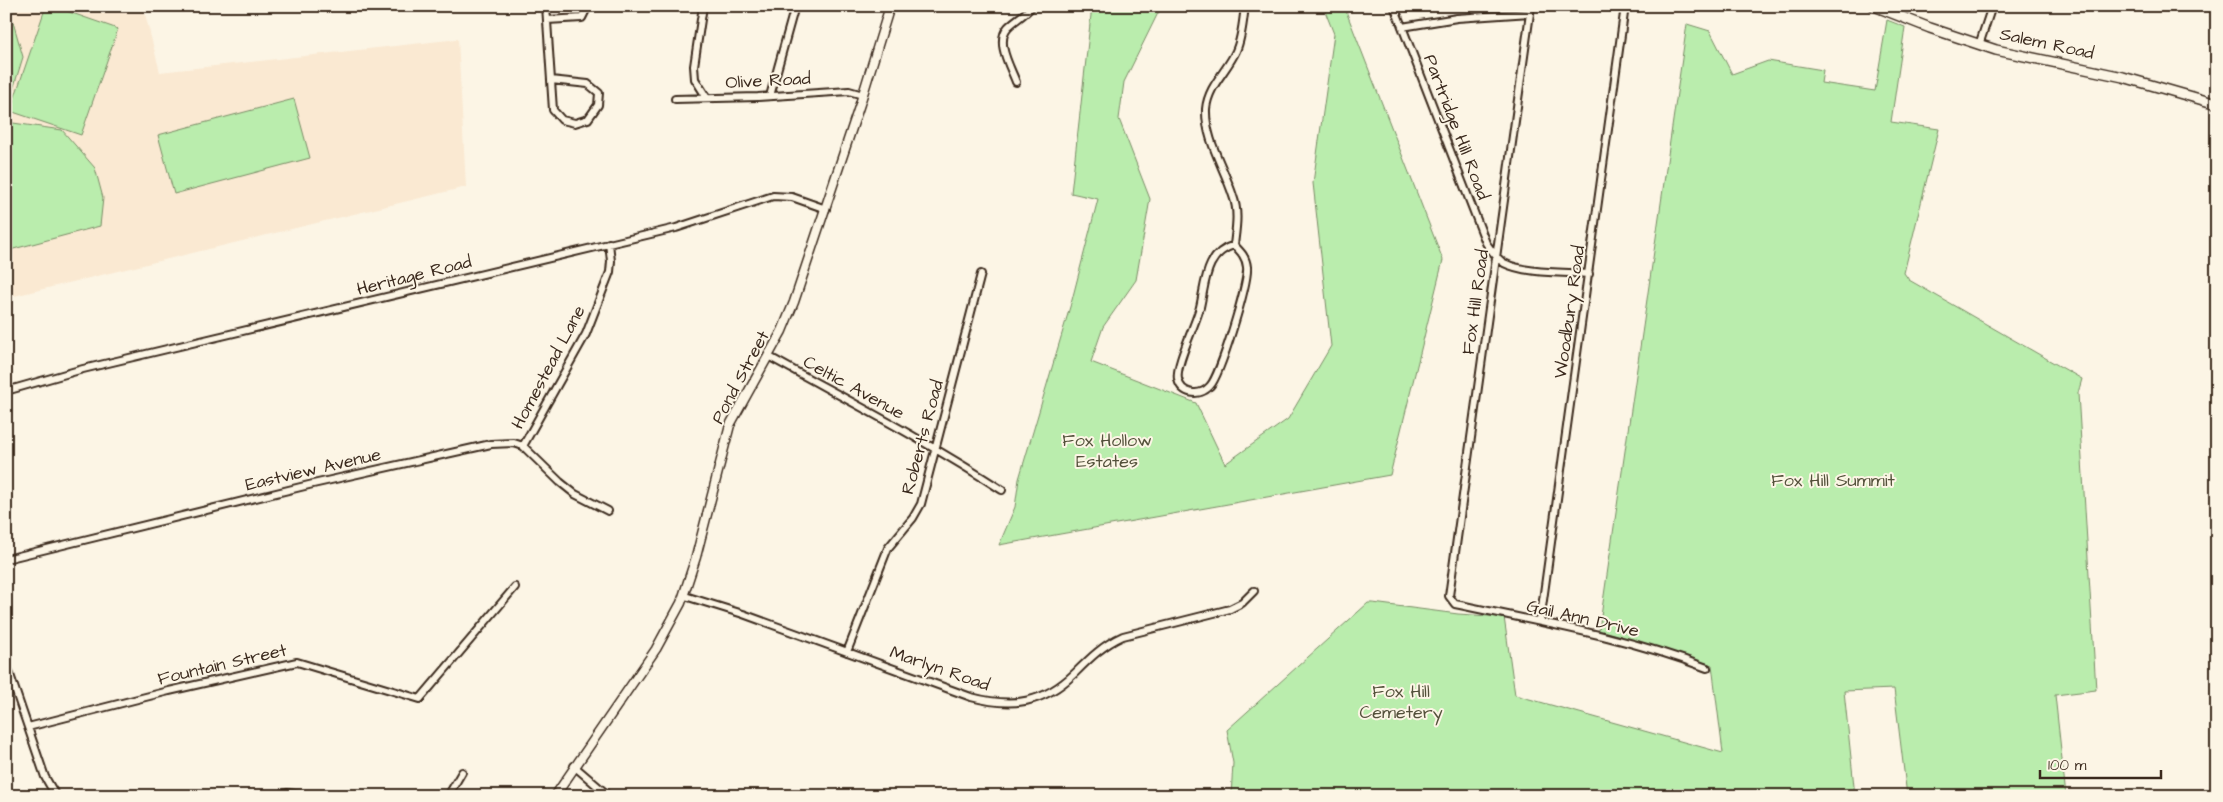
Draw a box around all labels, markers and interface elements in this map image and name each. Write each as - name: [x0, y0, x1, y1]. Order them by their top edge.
- street label: Salem Road: [1997, 21, 2096, 66]
- street label: Partridge Hill Road: [1416, 51, 1496, 204]
- street label: Olive Road: [725, 66, 811, 95]
- street label: Woodbury Road: [1548, 244, 1592, 380]
- street label: Fox Hill Road: [1456, 248, 1495, 356]
- street label: Heritage Road: [354, 249, 474, 303]
- street label: Homestead Lane: [505, 301, 592, 433]
- street label: Pond Street: [705, 325, 776, 428]
- street label: Celtic Avenue: [799, 349, 909, 426]
- street label: Roberts Road: [895, 377, 950, 497]
- park label: Fox Hollow Estates: [1062, 428, 1152, 474]
- street label: Eastview Avenue: [243, 442, 383, 497]
- park label: Fox Hill Summit: [1771, 468, 1895, 493]
- street label: Gail Ann Drive: [1524, 593, 1642, 644]
- street label: Fountain Street: [155, 637, 290, 691]
- street label: Marlyn Road: [886, 640, 993, 698]
- park label: Fox Hill Cemetery: [1359, 679, 1443, 726]
- scale bar: [2040, 747, 2162, 779]
- text: 100 m: [2048, 755, 2087, 776]

